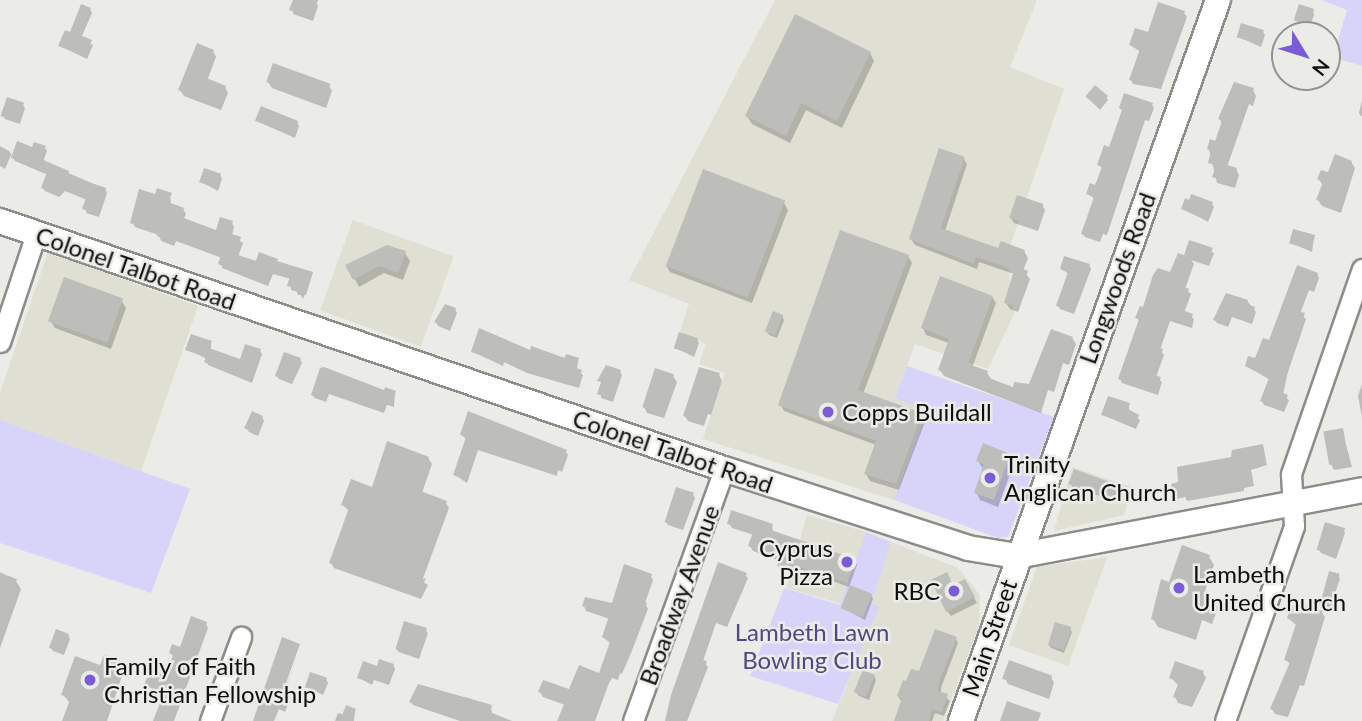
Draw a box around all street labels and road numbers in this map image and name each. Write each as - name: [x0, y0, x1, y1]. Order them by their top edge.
- street label: Longwoods Road: [1073, 188, 1161, 368]
- street label: Colonel Talbot Road: [32, 220, 240, 316]
- street label: Colonel Talbot Road: [569, 403, 777, 499]
- street label: Broadway Avenue: [633, 500, 725, 690]
- street label: Main Street: [955, 575, 1023, 701]

